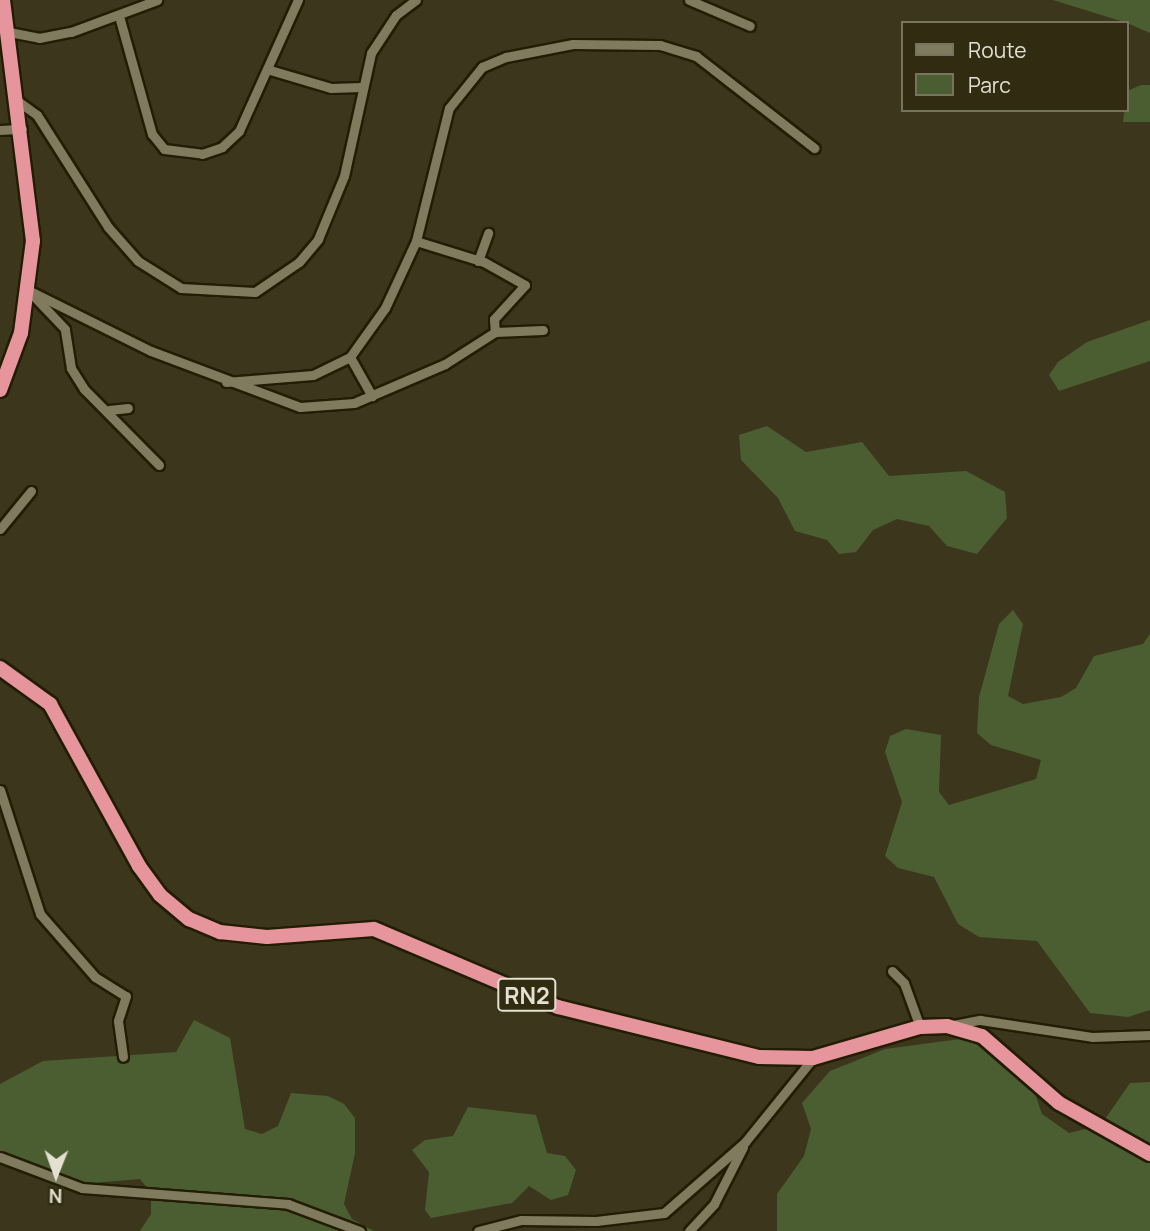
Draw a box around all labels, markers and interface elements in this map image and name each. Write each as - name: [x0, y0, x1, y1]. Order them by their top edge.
- legend: [902, 21, 1129, 112]
- text: Route: [968, 36, 1026, 64]
- text: Parc: [968, 71, 1011, 99]
- road number: RN2: [497, 976, 557, 1014]
- north arrow: [21, 1140, 91, 1210]
- text: N: [49, 1183, 63, 1209]

